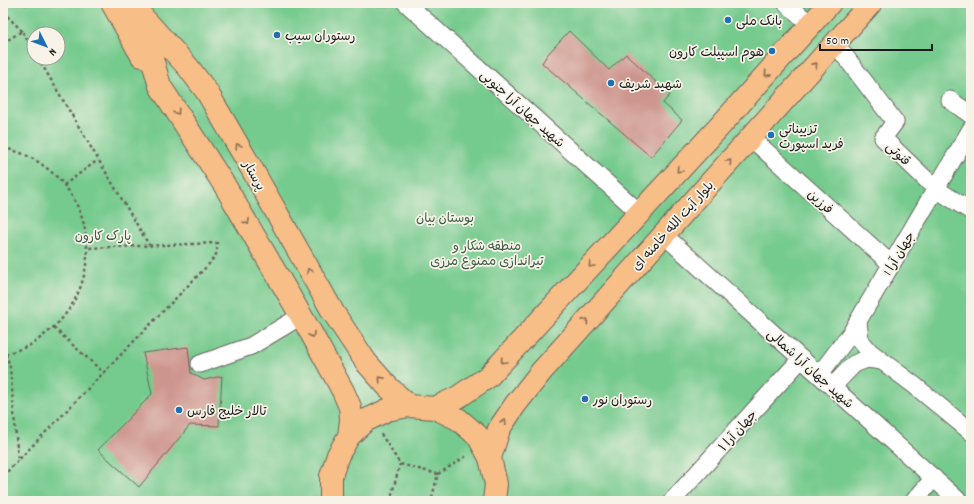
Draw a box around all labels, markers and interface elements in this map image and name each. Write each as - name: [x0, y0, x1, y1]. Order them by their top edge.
- place label: بانک ملی: [736, 13, 782, 32]
- marker: بانک ملی: [723, 15, 733, 25]
- north arrow: [26, 26, 66, 66]
- scale bar: [820, 26, 932, 52]
- place label: رستوران سیب: [285, 28, 356, 47]
- marker: رستوران سیب: [272, 30, 282, 40]
- text: 50 m: [826, 33, 849, 50]
- text: N: [44, 44, 60, 59]
- place label: هوم اسپیلت کارون: [669, 44, 764, 63]
- marker: هوم اسپیلت کارون: [767, 46, 777, 56]
- one-way arrow: [811, 62, 818, 70]
- street label: شهید جهان آرا جنوبی: [475, 67, 568, 153]
- one-way arrow: [764, 69, 771, 77]
- place label: شهید شریف: [619, 76, 682, 95]
- marker: شهید شریف: [606, 78, 616, 88]
- one-way arrow: [172, 108, 179, 115]
- place label: تزییناتی فرید اسپورت: [779, 121, 844, 155]
- marker: تزییناتی فرید اسپورت: [766, 130, 776, 140]
- street label: قنوتی: [881, 138, 914, 171]
- one-way arrow: [236, 142, 243, 150]
- street label: پرستار: [236, 157, 269, 195]
- one-way arrow: [724, 159, 731, 166]
- one-way arrow: [677, 165, 684, 173]
- street label: بلوار آیت الله خامنه ای: [628, 178, 719, 276]
- street label: فرزین: [802, 186, 836, 220]
- park label: بوستان بیان: [416, 210, 474, 229]
- one-way arrow: [242, 218, 249, 225]
- park label: پارک کارون: [75, 228, 132, 247]
- street label: جهان آرا 1: [880, 229, 921, 280]
- park label: منطقه شکار و تیراندازی ممنوع مرزی: [430, 238, 544, 272]
- one-way arrow: [589, 261, 596, 268]
- one-way arrow: [307, 268, 314, 275]
- one-way arrow: [582, 319, 589, 326]
- street label: شهید جهان آرا شمالی: [762, 326, 857, 414]
- one-way arrow: [308, 330, 315, 338]
- one-way arrow: [500, 356, 508, 364]
- one-way arrow: [378, 376, 386, 384]
- place label: رستوران نور: [592, 392, 652, 411]
- marker: رستوران نور: [580, 394, 590, 404]
- place label: تالار خلیج فارس: [187, 403, 267, 422]
- marker: تالار خلیج فارس: [174, 405, 184, 415]
- street label: جهان آرا ۱: [715, 407, 763, 457]
- one-way arrow: [499, 419, 507, 426]

